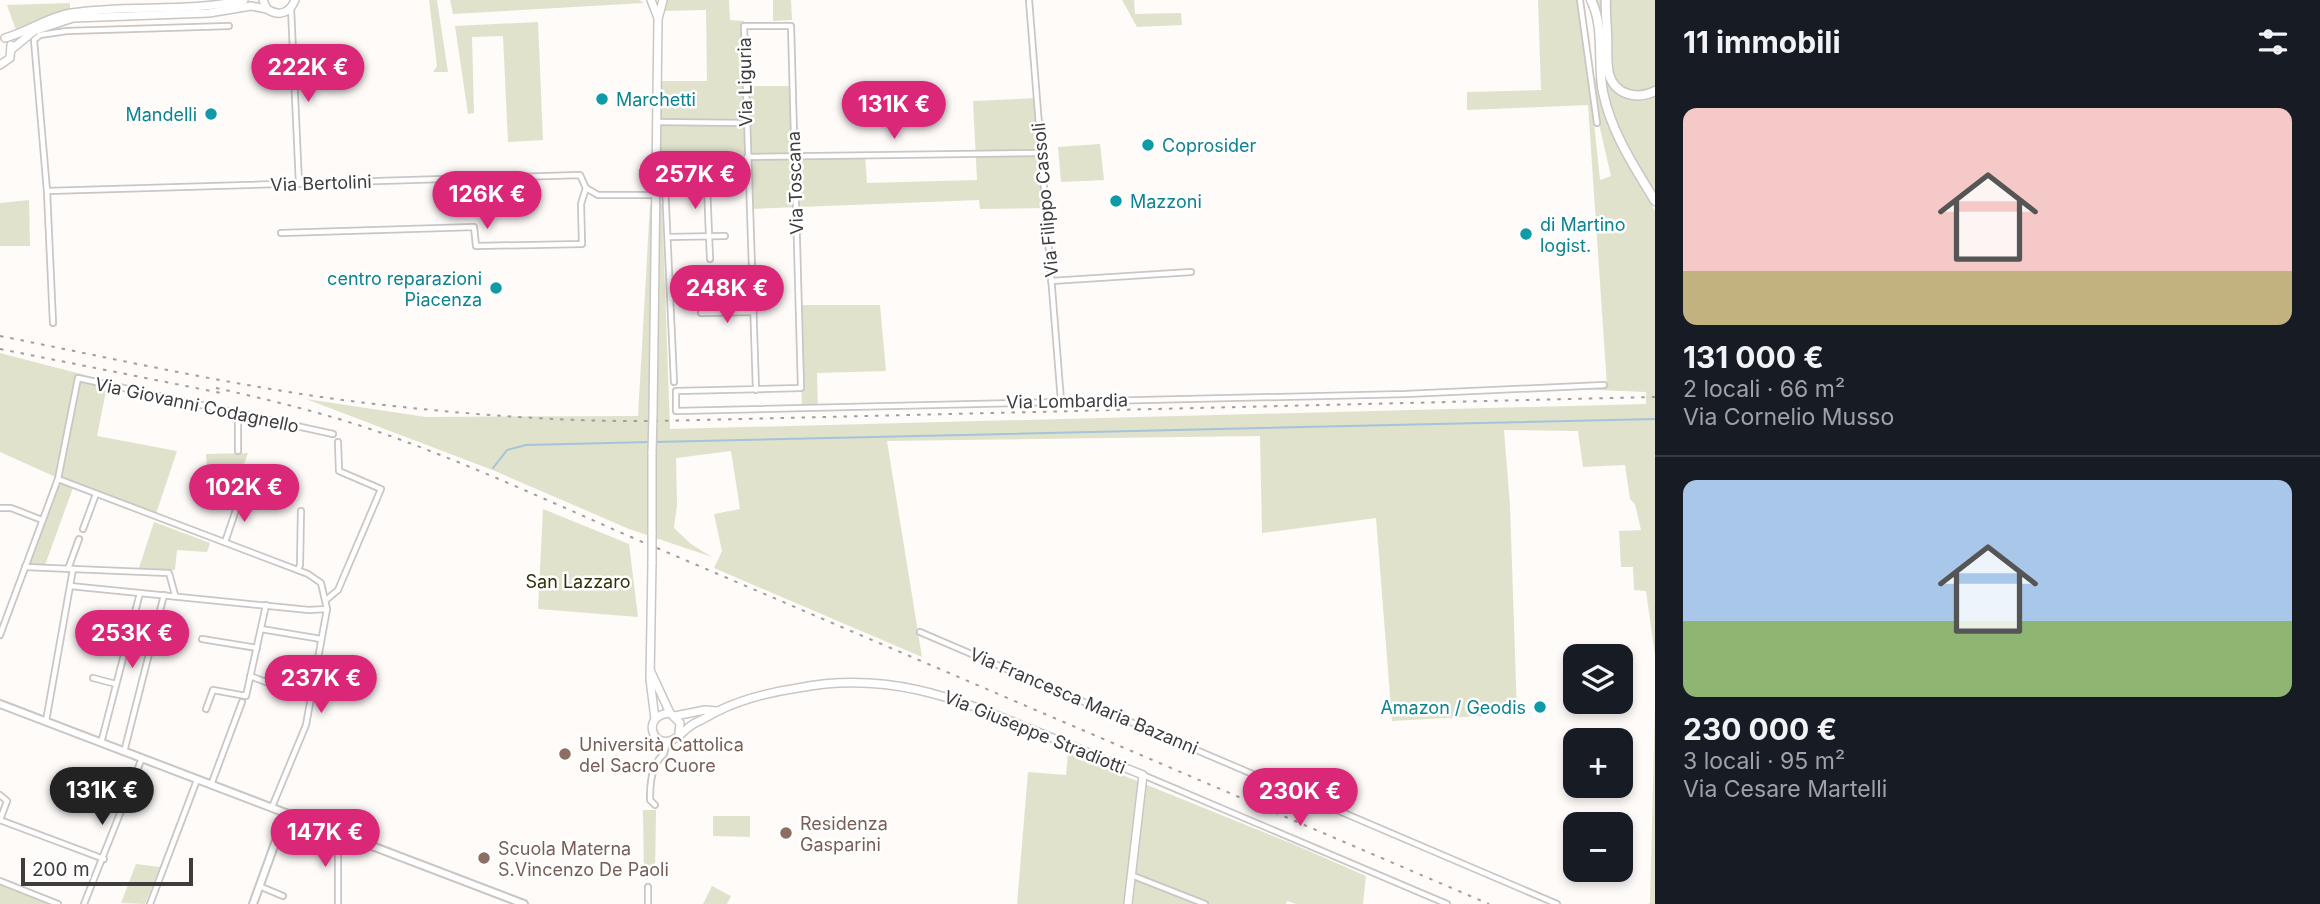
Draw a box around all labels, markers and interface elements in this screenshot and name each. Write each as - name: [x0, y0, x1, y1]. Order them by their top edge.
- icon: filters: [2254, 23, 2292, 61]
- text: 11 immobili: [1683, 24, 1841, 60]
- street label: Via Liguria: [734, 37, 756, 127]
- pin: 222K €: [251, 44, 365, 104]
- text: 222K €: [267, 53, 349, 81]
- pin: 131K €: [837, 82, 951, 141]
- place label: Marchetti: [616, 89, 696, 110]
- text: 131K €: [858, 90, 930, 118]
- marker: Marchetti: [594, 91, 610, 107]
- place label: Mandelli: [125, 104, 197, 125]
- marker: Mandelli: [203, 106, 219, 122]
- street label: Via Filippo Cassoli: [1028, 122, 1062, 278]
- street label: Via Toscana: [783, 131, 807, 235]
- place label: Coprosider: [1162, 135, 1257, 156]
- marker: Coprosider: [1140, 137, 1156, 153]
- pin: 257K €: [638, 152, 752, 211]
- icon: home: [1925, 154, 2051, 280]
- text: 257K €: [655, 160, 735, 188]
- street label: Via Bertolini: [270, 171, 372, 195]
- pin: 126K €: [430, 172, 544, 231]
- text: 126K €: [448, 180, 526, 208]
- place label: Mazzoni: [1130, 191, 1202, 212]
- marker: Mazzoni: [1108, 193, 1124, 209]
- place label: di Martino logist.: [1540, 214, 1626, 256]
- marker: di Martino logist.: [1518, 226, 1534, 242]
- pin: 248K €: [670, 266, 784, 325]
- place label: centro reparazioni Piacenza: [327, 268, 482, 310]
- text: 248K €: [686, 274, 768, 302]
- marker: centro reparazioni Piacenza: [488, 280, 504, 296]
- text: 131 000 €: [1683, 339, 1824, 375]
- street label: Via Giovanni Codagnello: [93, 373, 301, 437]
- text: 2 locali · 66 m²: [1683, 375, 1845, 403]
- street label: Via Lombardia: [1006, 389, 1128, 413]
- text: Via Cornelio Musso: [1683, 403, 1894, 431]
- pin: 102K €: [187, 464, 301, 524]
- text: 102K €: [205, 473, 283, 501]
- icon: home: [1925, 526, 2051, 652]
- park label: San Lazzaro: [526, 571, 630, 592]
- pin: 253K €: [75, 610, 189, 670]
- text: 253K €: [91, 619, 173, 647]
- street label: Via Francesca Maria Bazanni: [967, 643, 1201, 759]
- map controls: [1563, 644, 1633, 882]
- button: layers: [1563, 644, 1633, 714]
- pin: 237K €: [264, 656, 378, 715]
- text: 237K €: [281, 664, 361, 692]
- street label: Via Giuseppe Stradiotti: [941, 686, 1129, 778]
- place label: Amazon / Geodis: [1380, 697, 1526, 718]
- marker: Amazon / Geodis: [1532, 699, 1548, 715]
- text: 230 000 €: [1683, 711, 1837, 747]
- button: +: [1563, 728, 1633, 798]
- place label: Università Cattolica del Sacro Cuore: [579, 734, 744, 776]
- marker: Università Cattolica del Sacro Cuore: [557, 746, 573, 762]
- text: 3 locali · 95 m²: [1683, 747, 1845, 775]
- pin: 131K €: [45, 768, 159, 827]
- pin: 230K €: [1243, 768, 1357, 828]
- text: Via Cesare Martelli: [1683, 775, 1887, 803]
- text: 131K €: [66, 776, 138, 804]
- text: 230K €: [1259, 777, 1341, 805]
- pin: 147K €: [268, 810, 382, 869]
- button: −: [1563, 812, 1633, 882]
- place label: Residenza Gasparini: [800, 813, 888, 855]
- text: 147K €: [287, 818, 363, 846]
- marker: Residenza Gasparini: [778, 825, 794, 841]
- place label: Scuola Materna S.Vincenzo De Paoli: [498, 838, 669, 880]
- marker: Scuola Materna S.Vincenzo De Paoli: [476, 850, 492, 866]
- scale bar: [21, 855, 192, 887]
- text: 200 m: [32, 858, 90, 881]

